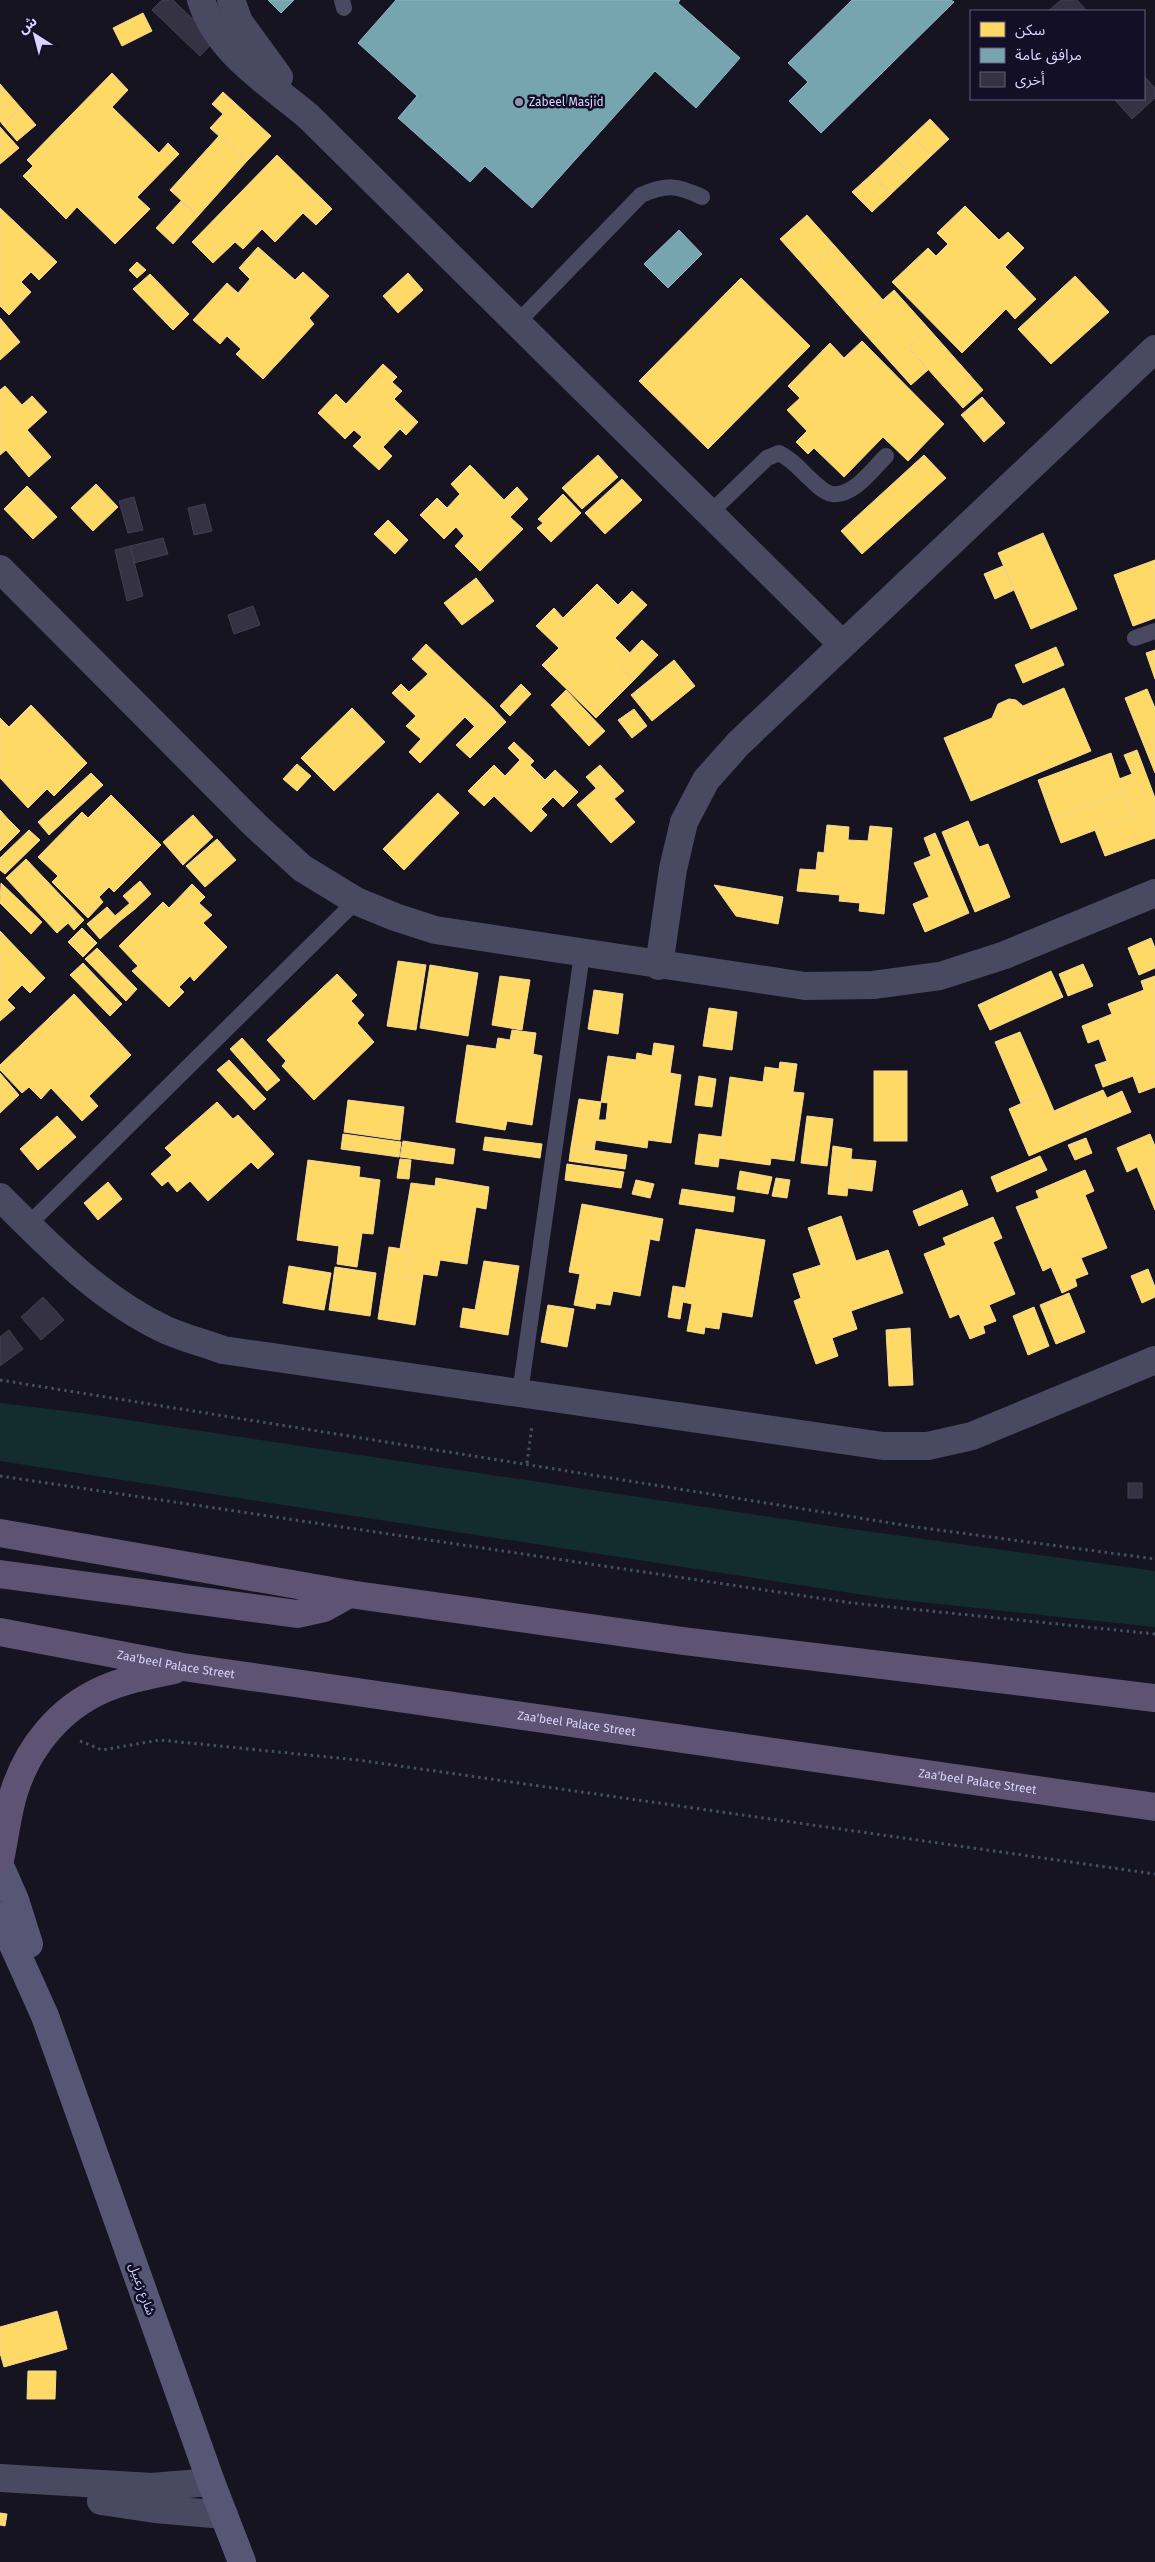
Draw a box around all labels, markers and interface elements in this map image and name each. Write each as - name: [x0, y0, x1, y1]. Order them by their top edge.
- north arrow: [10, 10, 60, 60]
- legend: [970, 10, 1145, 100]
- text: ش: [15, 12, 40, 37]
- text: سكن: [1015, 21, 1046, 39]
- text: مرافق عامة: [1015, 46, 1082, 65]
- text: أخرى: [1015, 71, 1045, 89]
- place label: Zabeel Masjid: [529, 95, 604, 109]
- marker: Zabeel Masjid: [513, 96, 525, 108]
- street label: Zaa'beel Palace Street: [116, 1648, 236, 1681]
- street label: Zaa'beel Palace Street: [517, 1708, 637, 1739]
- street label: Zaa'beel Palace Street: [918, 1766, 1038, 1797]
- street label: شارع زعبيل: [124, 2261, 158, 2317]

